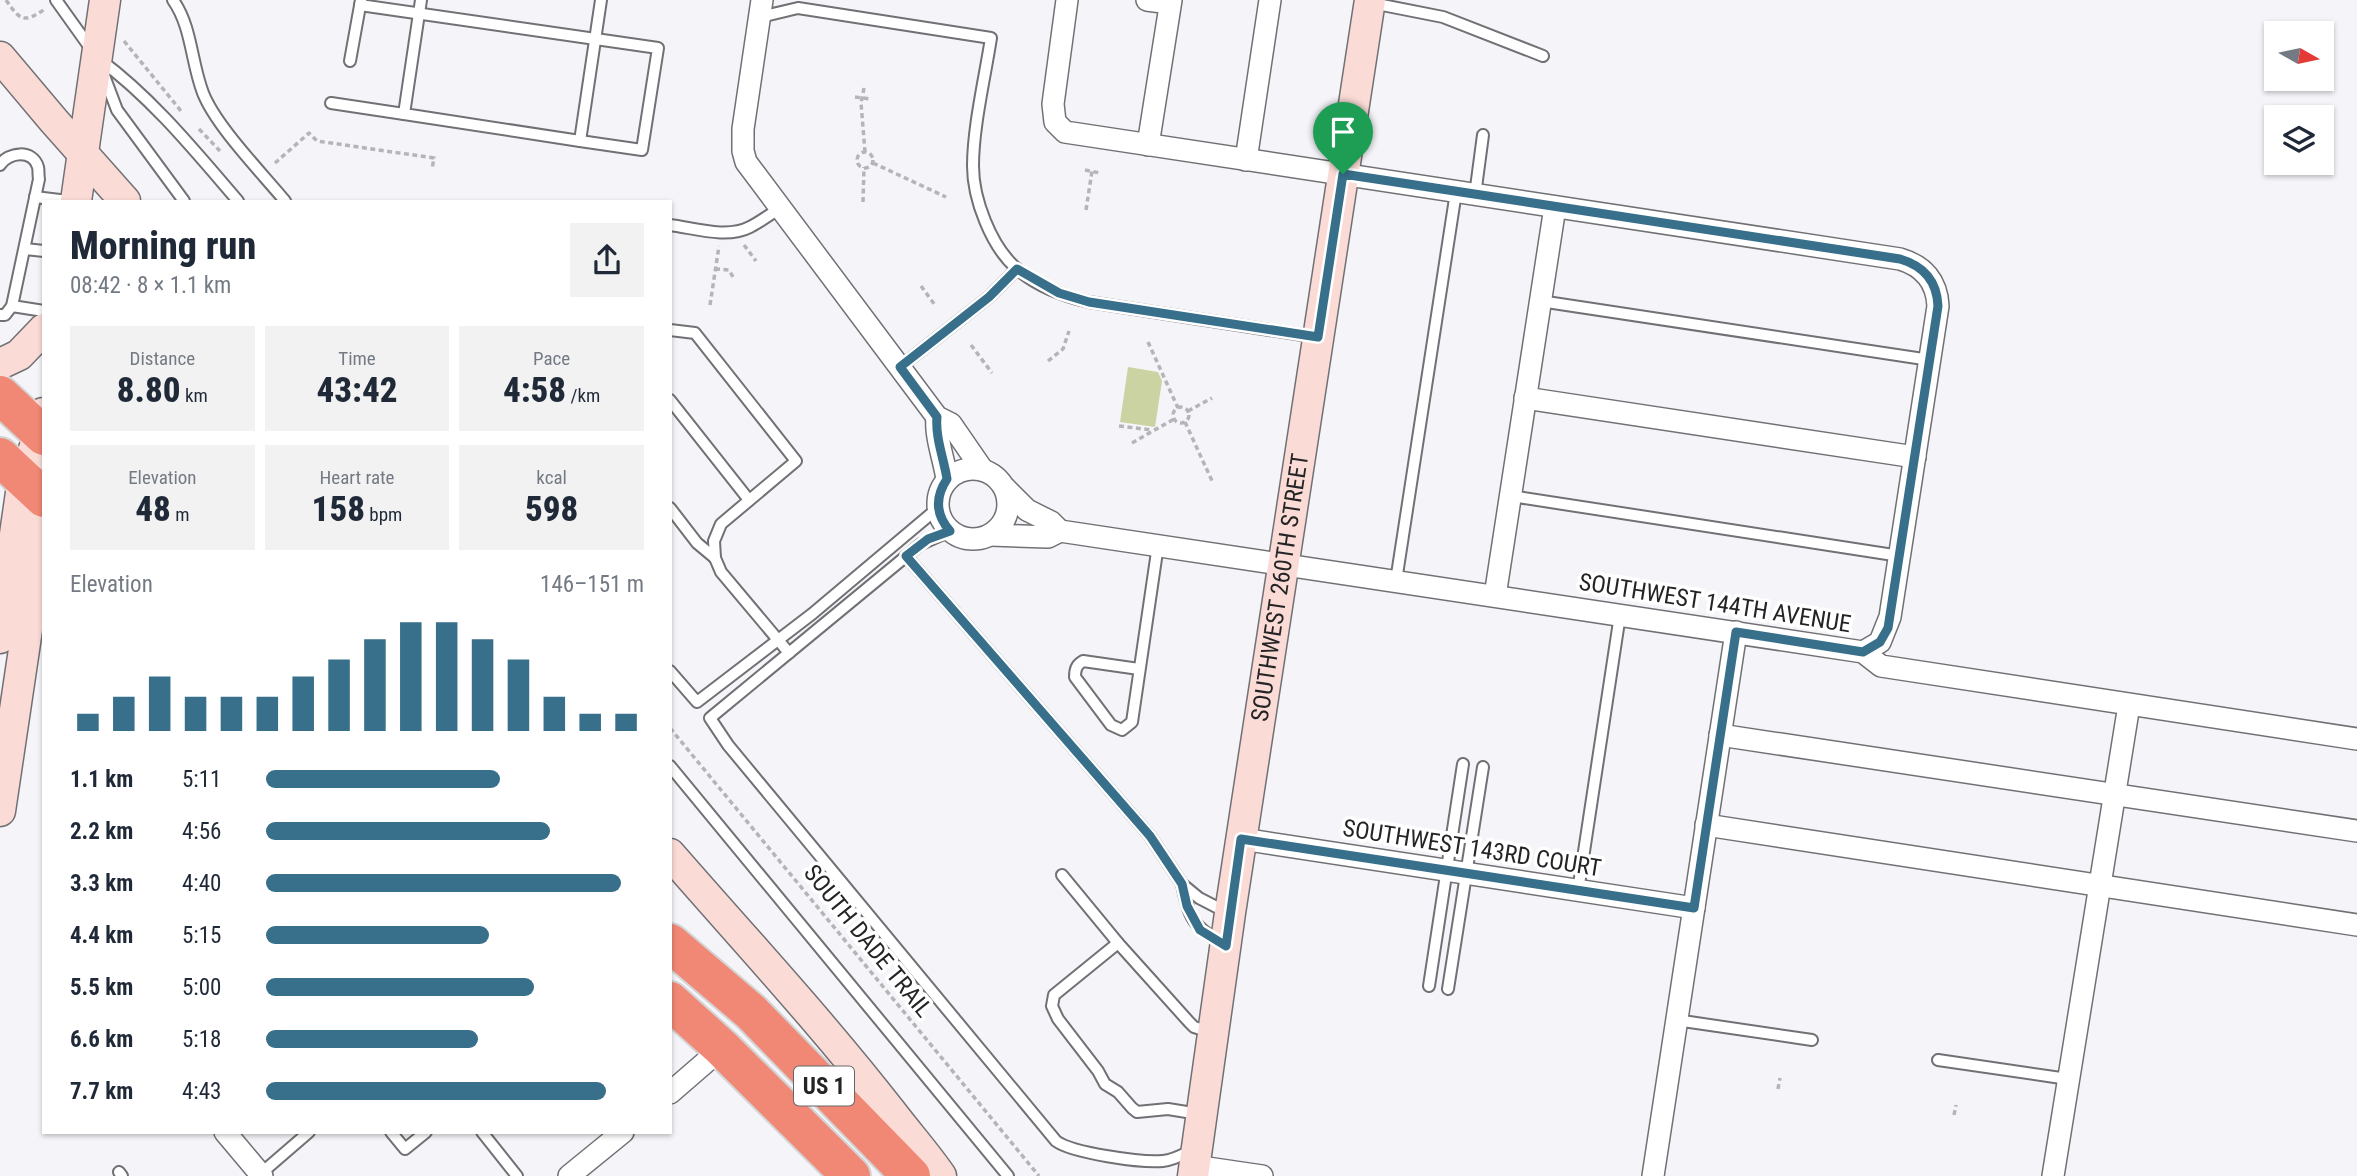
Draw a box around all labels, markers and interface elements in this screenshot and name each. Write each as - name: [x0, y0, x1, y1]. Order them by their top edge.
- north arrow: [2264, 21, 2334, 91]
- map controls: [2264, 21, 2334, 175]
- pin: [1313, 102, 1373, 174]
- button: layers: [2264, 105, 2334, 175]
- icon: arrive: [1324, 113, 1362, 151]
- button: share: [570, 223, 644, 297]
- text: Morning run: [70, 224, 256, 268]
- text: 08:42 · 8 × 1.1 km: [70, 272, 231, 299]
- text: Distance: [130, 347, 195, 370]
- text: Time: [338, 347, 376, 370]
- text: Pace: [533, 347, 570, 370]
- text: 8.80: [117, 370, 181, 411]
- text: 43:42: [316, 370, 398, 411]
- text: 4:58: [503, 370, 566, 411]
- text: km: [181, 384, 208, 407]
- text: /km: [566, 384, 600, 407]
- street label: SOUTHWEST 260TH STREET: [1246, 451, 1314, 723]
- text: Elevation: [128, 466, 197, 489]
- text: Heart rate: [319, 466, 395, 489]
- text: kcal: [536, 466, 567, 489]
- text: 48: [135, 489, 171, 530]
- text: 158: [312, 489, 365, 530]
- text: 598: [525, 489, 578, 530]
- text: m: [171, 503, 189, 526]
- text: bpm: [365, 503, 402, 526]
- street label: SOUTHWEST 144TH AVENUE: [1577, 568, 1853, 638]
- text: Elevation: [70, 571, 153, 598]
- text: 146–151 m: [540, 571, 644, 598]
- text: 1.1 km: [70, 766, 133, 793]
- text: 5:11: [182, 766, 221, 793]
- street label: SOUTHWEST 143RD COURT: [1341, 814, 1603, 882]
- text: 2.2 km: [70, 818, 133, 845]
- text: 4:56: [182, 818, 221, 845]
- street label: SOUTH DADE TRAIL: [798, 859, 938, 1023]
- text: 3.3 km: [70, 870, 133, 897]
- text: 4:40: [182, 870, 221, 897]
- text: 4.4 km: [70, 922, 133, 949]
- text: 5:15: [182, 922, 221, 949]
- text: 5.5 km: [70, 974, 133, 1001]
- text: 5:00: [182, 974, 221, 1001]
- text: 6.6 km: [70, 1026, 133, 1053]
- text: 5:18: [182, 1026, 221, 1053]
- road number: US 1: [794, 1066, 854, 1106]
- text: 7.7 km: [70, 1078, 133, 1105]
- text: 4:43: [182, 1078, 221, 1105]

